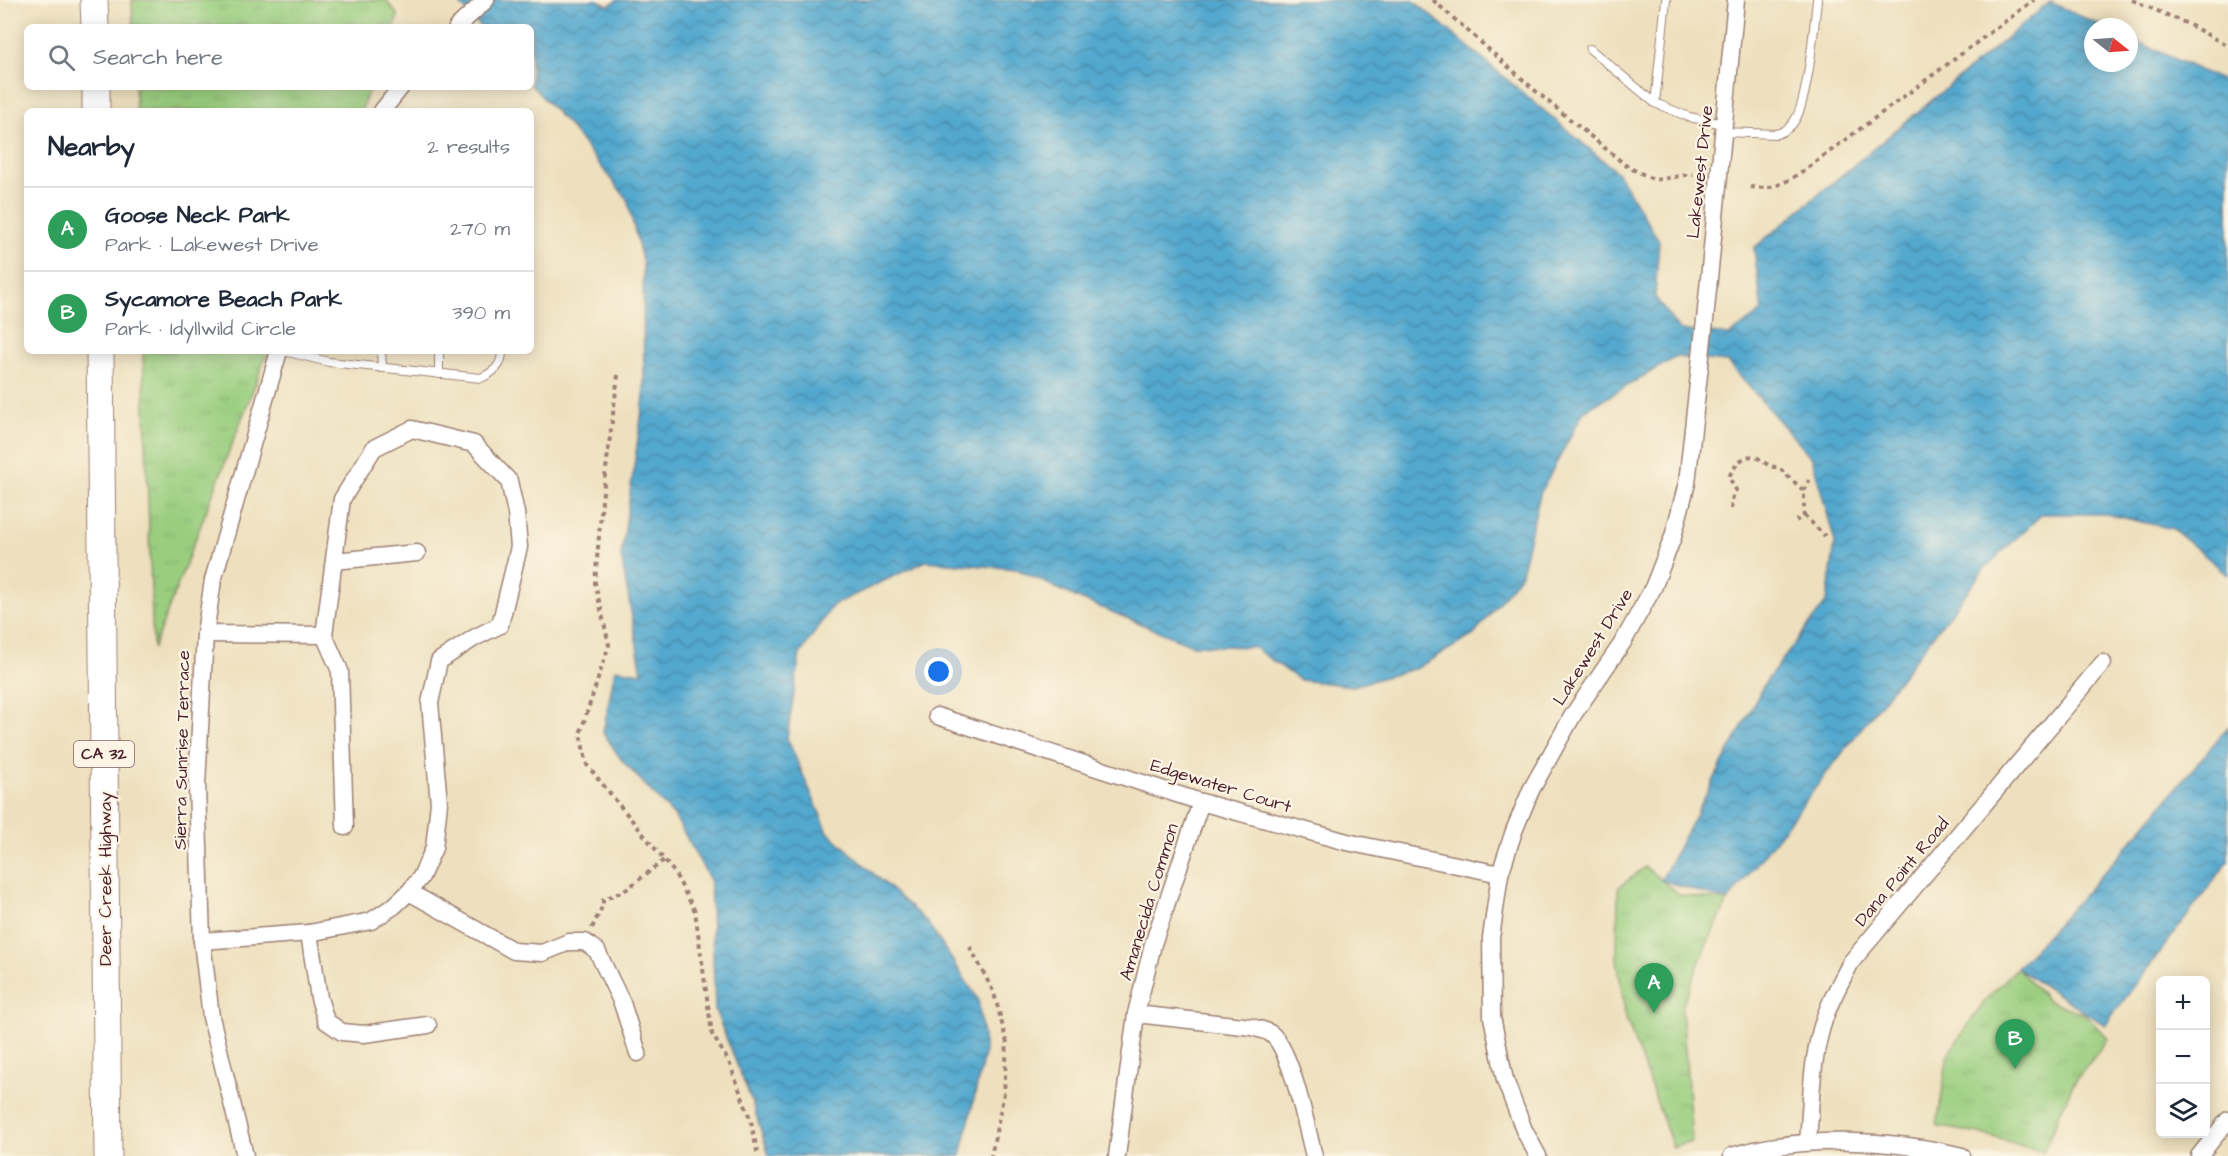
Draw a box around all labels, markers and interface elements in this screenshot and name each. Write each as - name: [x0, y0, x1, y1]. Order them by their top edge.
- north arrow: [2084, 18, 2138, 72]
- search box: [24, 24, 534, 90]
- icon: search: [45, 41, 78, 74]
- text: Search here: [93, 42, 223, 73]
- street label: Lakewest Drive: [1681, 104, 1719, 240]
- text: Nearby: [48, 129, 135, 165]
- text: 2 results: [427, 133, 510, 161]
- text: Goose Neck Park: [105, 200, 290, 231]
- text: A: [61, 215, 74, 243]
- text: 270 m: [450, 215, 510, 243]
- text: Park · Lakewest Drive: [105, 231, 319, 259]
- text: Sycamore Beach Park: [105, 284, 342, 315]
- text: B: [60, 299, 75, 327]
- text: 390 m: [452, 299, 510, 327]
- text: Park · Idyllwild Circle: [105, 315, 296, 343]
- street label: Lakewest Drive: [1547, 583, 1639, 710]
- street label: Sierra Sunrise Terrace: [168, 650, 196, 850]
- your location: [924, 657, 953, 686]
- road number: CA 32: [74, 741, 134, 767]
- street label: Edgewater Court: [1147, 753, 1295, 820]
- street label: Deer Creek Highway: [93, 792, 119, 966]
- street label: Dana Point Road: [1849, 812, 1955, 932]
- street label: Amanecida Common: [1113, 820, 1185, 984]
- pin: A: [1634, 964, 1674, 1013]
- map controls: [2156, 976, 2210, 1138]
- button: +: [2156, 976, 2210, 1030]
- pin: B: [1996, 1020, 2034, 1069]
- button: −: [2156, 1030, 2210, 1084]
- button: layers: [2156, 1084, 2210, 1138]

